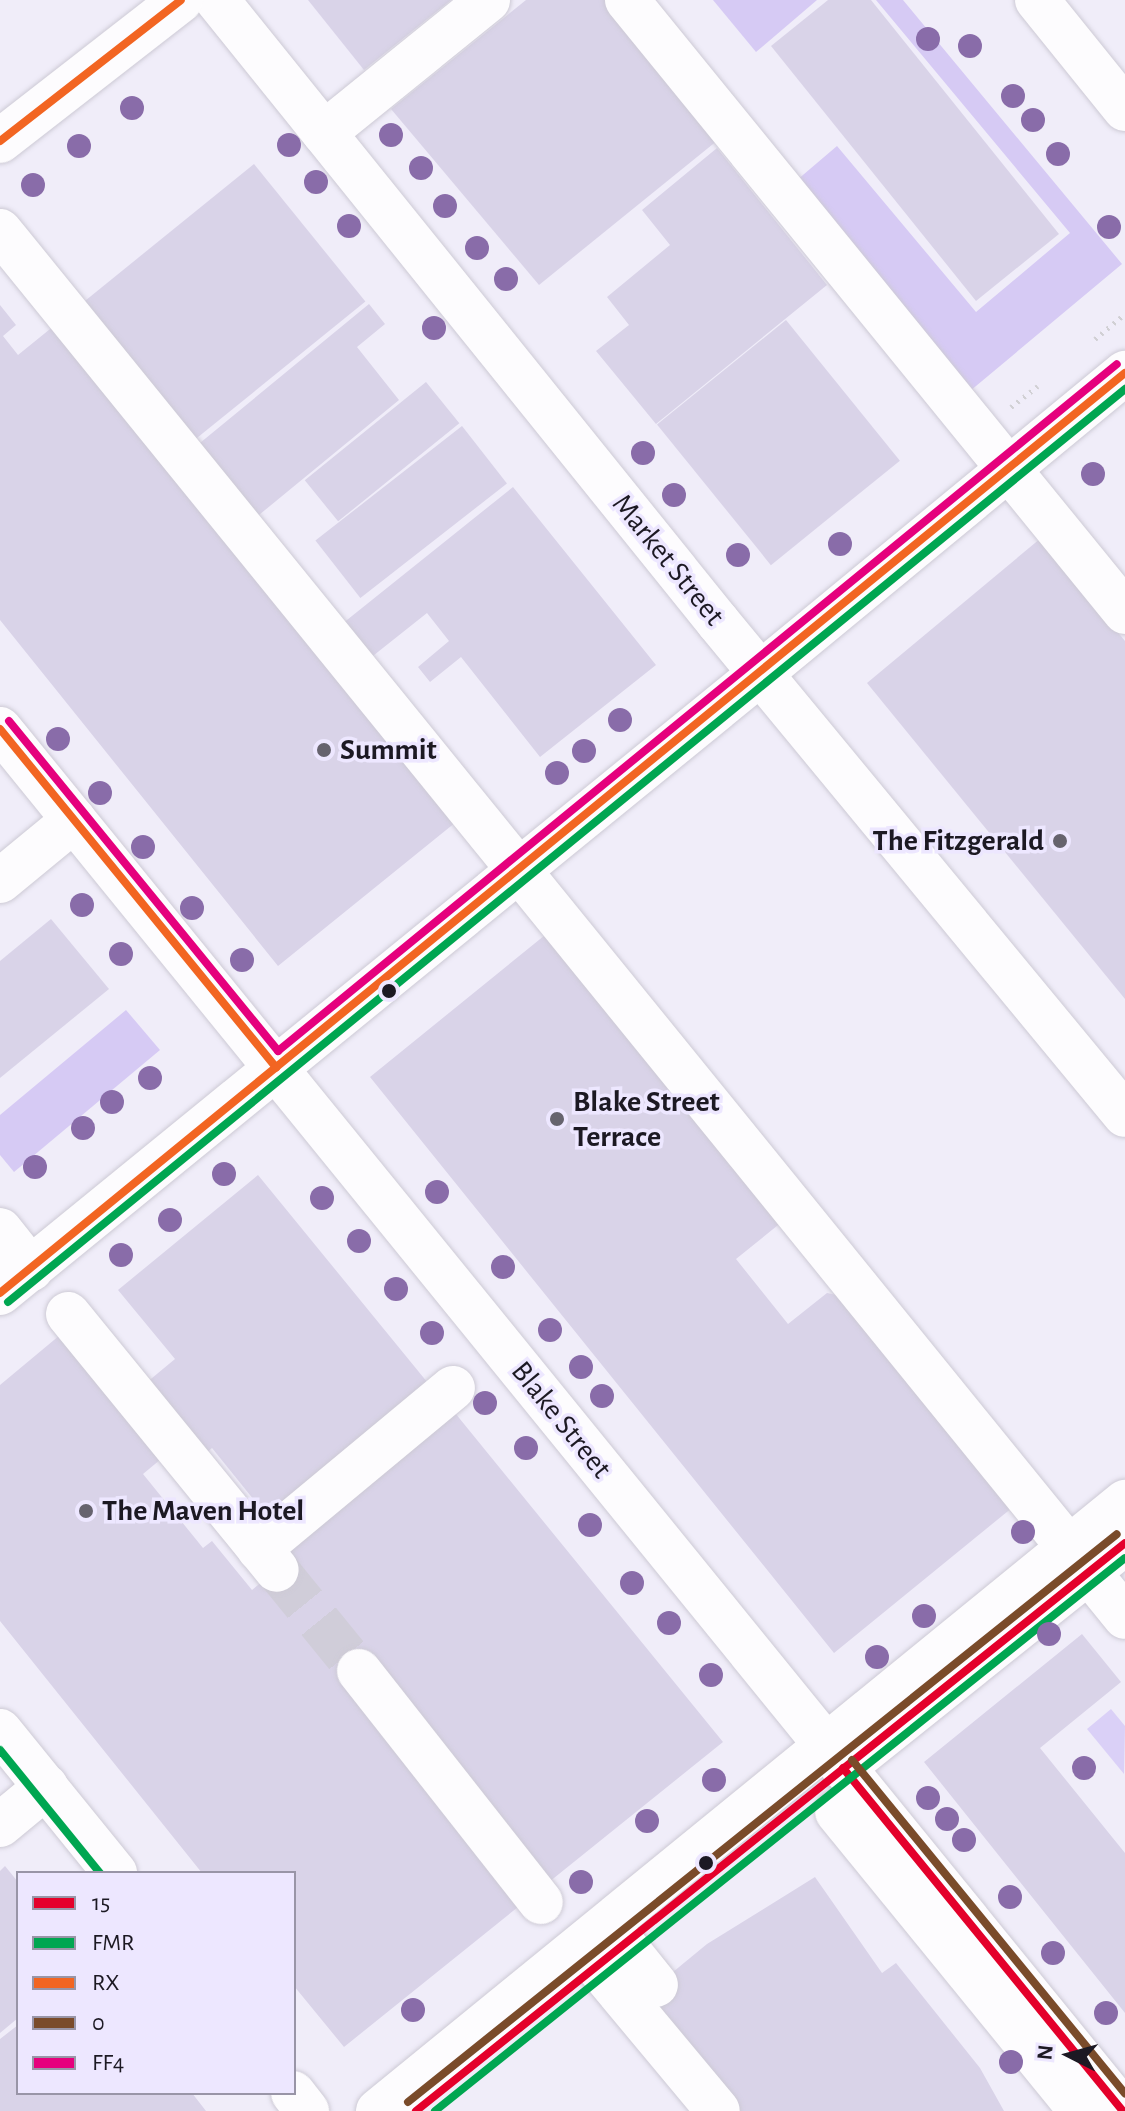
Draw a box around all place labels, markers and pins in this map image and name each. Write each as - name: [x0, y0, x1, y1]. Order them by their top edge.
- place label: Summit: [340, 732, 437, 768]
- marker: Summit: [315, 741, 333, 759]
- place label: The Fitzgerald: [873, 823, 1044, 859]
- marker: The Fitzgerald: [1051, 832, 1069, 850]
- unlabelled marker: [381, 983, 397, 999]
- place label: Blake Street Terrace: [573, 1084, 720, 1154]
- marker: Blake Street Terrace: [548, 1110, 566, 1128]
- place label: The Maven Hotel: [102, 1493, 304, 1529]
- marker: The Maven Hotel: [77, 1502, 95, 1520]
- unlabelled marker: [698, 1855, 714, 1871]

